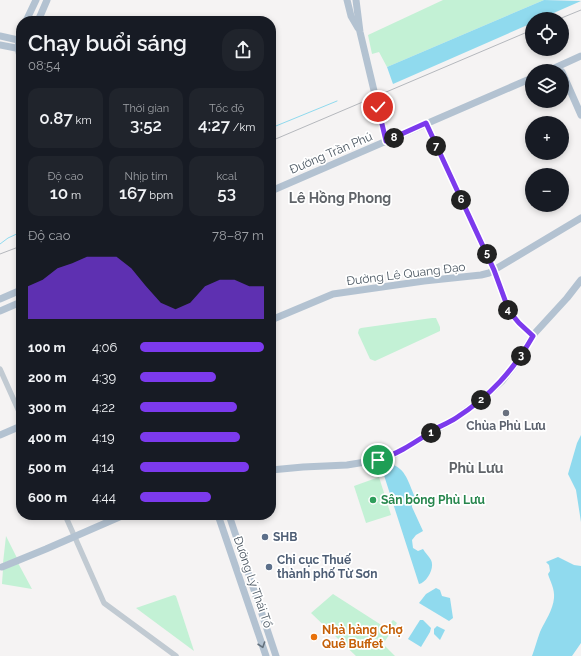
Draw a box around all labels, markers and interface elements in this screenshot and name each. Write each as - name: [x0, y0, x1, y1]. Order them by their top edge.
- map controls: [525, 12, 569, 212]
- button: locate: [525, 12, 569, 56]
- button: share: [222, 29, 264, 71]
- text: Chạy buổi sáng: [28, 30, 187, 56]
- text: 08:54: [28, 58, 60, 73]
- button: layers: [525, 64, 569, 108]
- pin: [361, 90, 395, 124]
- icon: check: [367, 96, 389, 118]
- text: Thời gian: [123, 102, 169, 115]
- text: Tốc độ: [209, 102, 244, 115]
- text: 0.87: [39, 108, 73, 128]
- text: km: [73, 114, 92, 127]
- text: 3:52: [130, 115, 162, 135]
- text: 4:27: [198, 115, 230, 135]
- button: +: [525, 116, 569, 160]
- text: /km: [230, 121, 255, 134]
- pin: 8: [384, 128, 404, 148]
- street label: Đường Trần Phú: [287, 129, 375, 177]
- text: 8: [391, 131, 397, 144]
- pin: 7: [426, 136, 446, 156]
- text: 7: [433, 139, 439, 152]
- button: −: [525, 168, 569, 212]
- text: Độ cao: [47, 170, 83, 183]
- text: Nhịp tim: [124, 170, 168, 183]
- text: kcal: [216, 170, 237, 183]
- text: 10: [50, 183, 68, 203]
- text: 167: [119, 183, 147, 203]
- text: 53: [217, 183, 236, 203]
- text: m: [68, 189, 81, 202]
- text: bpm: [147, 189, 173, 202]
- district label: Lê Hồng Phong: [289, 190, 391, 206]
- pin: 6: [451, 190, 471, 210]
- text: 6: [458, 193, 464, 206]
- text: Độ cao: [28, 228, 70, 243]
- text: 78–87 m: [212, 228, 264, 243]
- pin: 5: [477, 244, 497, 264]
- text: 5: [484, 247, 490, 260]
- street label: Đường Lê Quang Đạo: [346, 260, 466, 288]
- pin: 4: [498, 300, 518, 320]
- text: 4: [505, 303, 511, 316]
- text: 100 m: [28, 340, 66, 355]
- text: 4:06: [92, 340, 117, 355]
- pin: 3: [511, 346, 531, 366]
- text: 3: [518, 349, 524, 362]
- text: 200 m: [28, 370, 67, 385]
- text: 4:39: [92, 370, 116, 385]
- pin: 2: [471, 390, 491, 410]
- text: 2: [478, 393, 484, 406]
- text: 300 m: [28, 400, 66, 415]
- text: 4:22: [92, 400, 115, 415]
- marker: Chùa Phù Lưu: [501, 408, 511, 418]
- place label: Chùa Phù Lưu: [466, 419, 546, 433]
- pin: 1: [421, 423, 441, 443]
- text: 1: [428, 426, 434, 439]
- text: 400 m: [28, 430, 67, 445]
- text: 4:19: [92, 430, 115, 445]
- pin: [361, 443, 395, 477]
- icon: arrive: [367, 449, 389, 471]
- text: 500 m: [28, 460, 66, 475]
- text: 4:14: [92, 460, 114, 475]
- district label: Phù Lưu: [449, 460, 504, 476]
- text: 600 m: [28, 490, 67, 505]
- text: 4:44: [92, 490, 116, 505]
- place label: Sân bóng Phù Lưu: [381, 493, 485, 507]
- marker: Sân bóng Phù Lưu: [368, 495, 378, 505]
- place label: SHB: [273, 530, 297, 544]
- marker: SHB: [260, 532, 270, 542]
- street label: Đường Lý Thái Tổ: [231, 534, 275, 630]
- place label: Chi cục Thuế thành phố Từ Sơn: [277, 553, 377, 581]
- marker: Chi cục Thuế thành phố Từ Sơn: [264, 562, 274, 572]
- place label: Nhà hàng Chợ Quê Buffet: [322, 623, 403, 651]
- marker: Nhà hàng Chợ Quê Buffet: [309, 632, 319, 642]
- one-way arrow: [257, 641, 266, 648]

